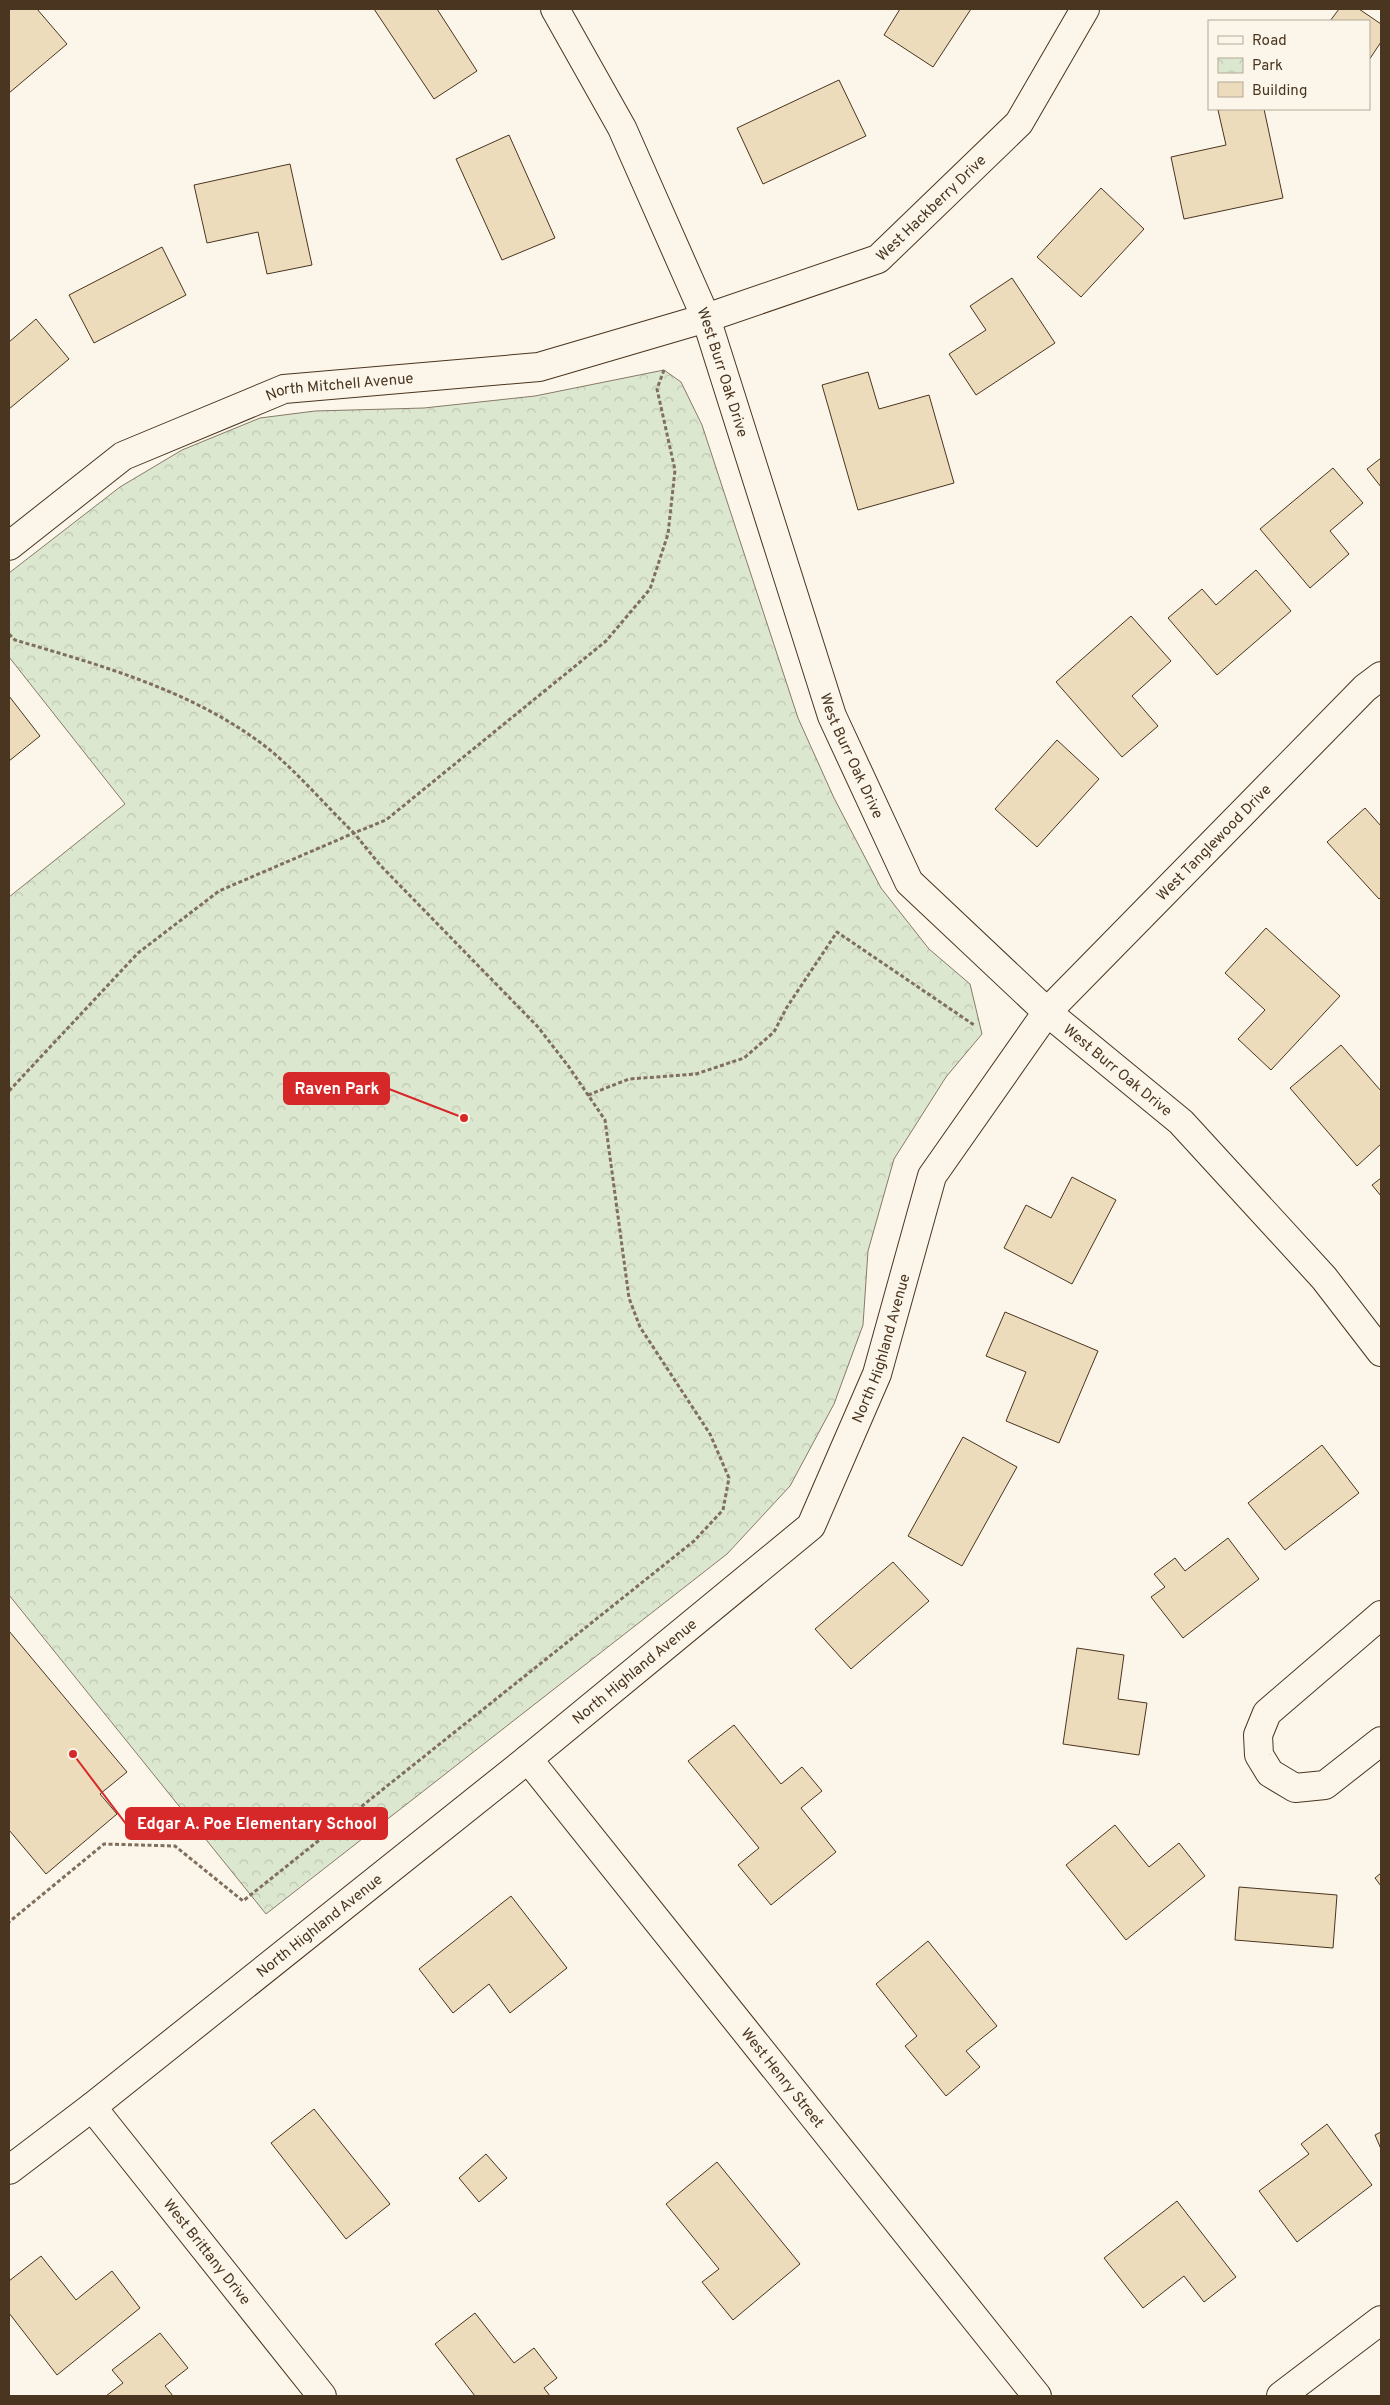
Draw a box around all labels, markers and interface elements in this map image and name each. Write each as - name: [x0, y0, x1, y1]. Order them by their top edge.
- legend: [1208, 20, 1370, 110]
- text: Road: [1252, 32, 1287, 51]
- text: Park: [1252, 57, 1283, 76]
- text: Building: [1252, 82, 1307, 101]
- street label: West Hackberry Drive: [873, 152, 991, 266]
- street label: West Burr Oak Drive: [691, 305, 751, 440]
- street label: North Mitchell Avenue: [263, 370, 414, 407]
- street label: West Burr Oak Drive: [814, 691, 886, 822]
- street label: West Tanglewood Drive: [1153, 781, 1276, 906]
- street label: West Burr Oak Drive: [1058, 1021, 1175, 1122]
- callout: Raven Park: [284, 1073, 389, 1104]
- text: Raven Park: [295, 1080, 380, 1100]
- street label: North Highland Avenue: [849, 1272, 915, 1426]
- street label: North Highland Avenue: [569, 1616, 702, 1729]
- callout: Edgar A. Poe Elementary School: [126, 1808, 387, 1839]
- text: Edgar A. Poe Elementary School: [137, 1815, 377, 1835]
- street label: North Highland Avenue: [253, 1871, 387, 1983]
- street label: West Henry Street: [736, 2025, 827, 2132]
- street label: West Brittany Drive: [158, 2196, 254, 2310]

